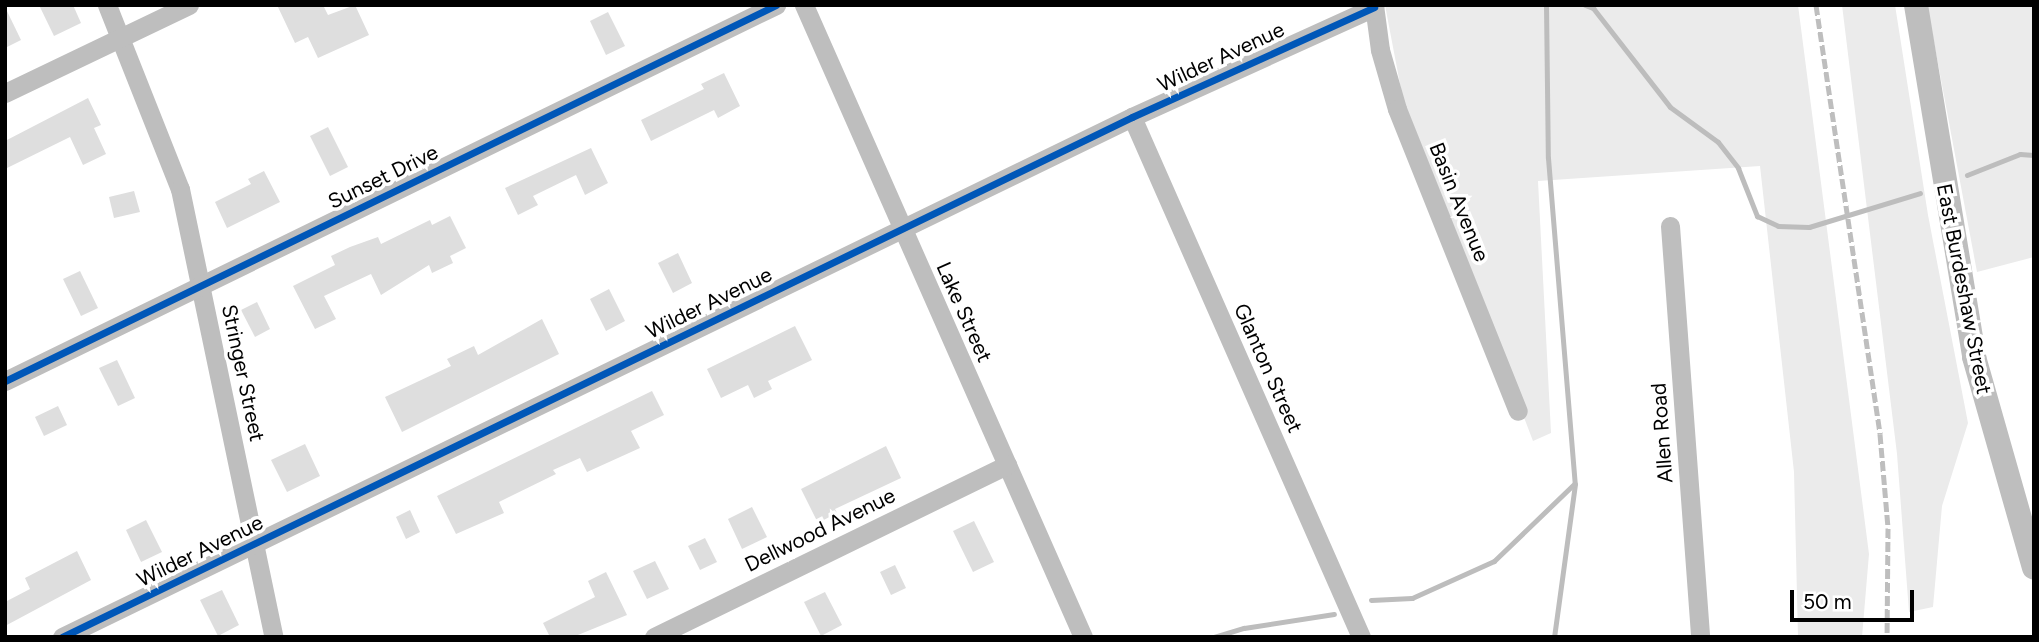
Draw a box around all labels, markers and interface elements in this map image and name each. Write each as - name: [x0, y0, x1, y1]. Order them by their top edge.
- street label: Wilder Avenue: [1154, 17, 1288, 97]
- street label: Basin Avenue: [1424, 139, 1494, 265]
- street label: Sunset Drive: [324, 140, 442, 214]
- street label: East Burdeshaw Street: [1931, 182, 1997, 396]
- street label: Lake Street: [931, 258, 997, 366]
- street label: Wilder Avenue: [642, 262, 776, 344]
- street label: Glanton Street: [1228, 299, 1308, 437]
- street label: Stringer Street: [216, 302, 270, 444]
- street label: Allen Road: [1646, 382, 1678, 484]
- street label: Dellwood Avenue: [741, 483, 899, 577]
- street label: Wilder Avenue: [133, 510, 267, 592]
- scale bar: [1794, 576, 1918, 620]
- text: 50 m: [1803, 589, 1852, 614]

